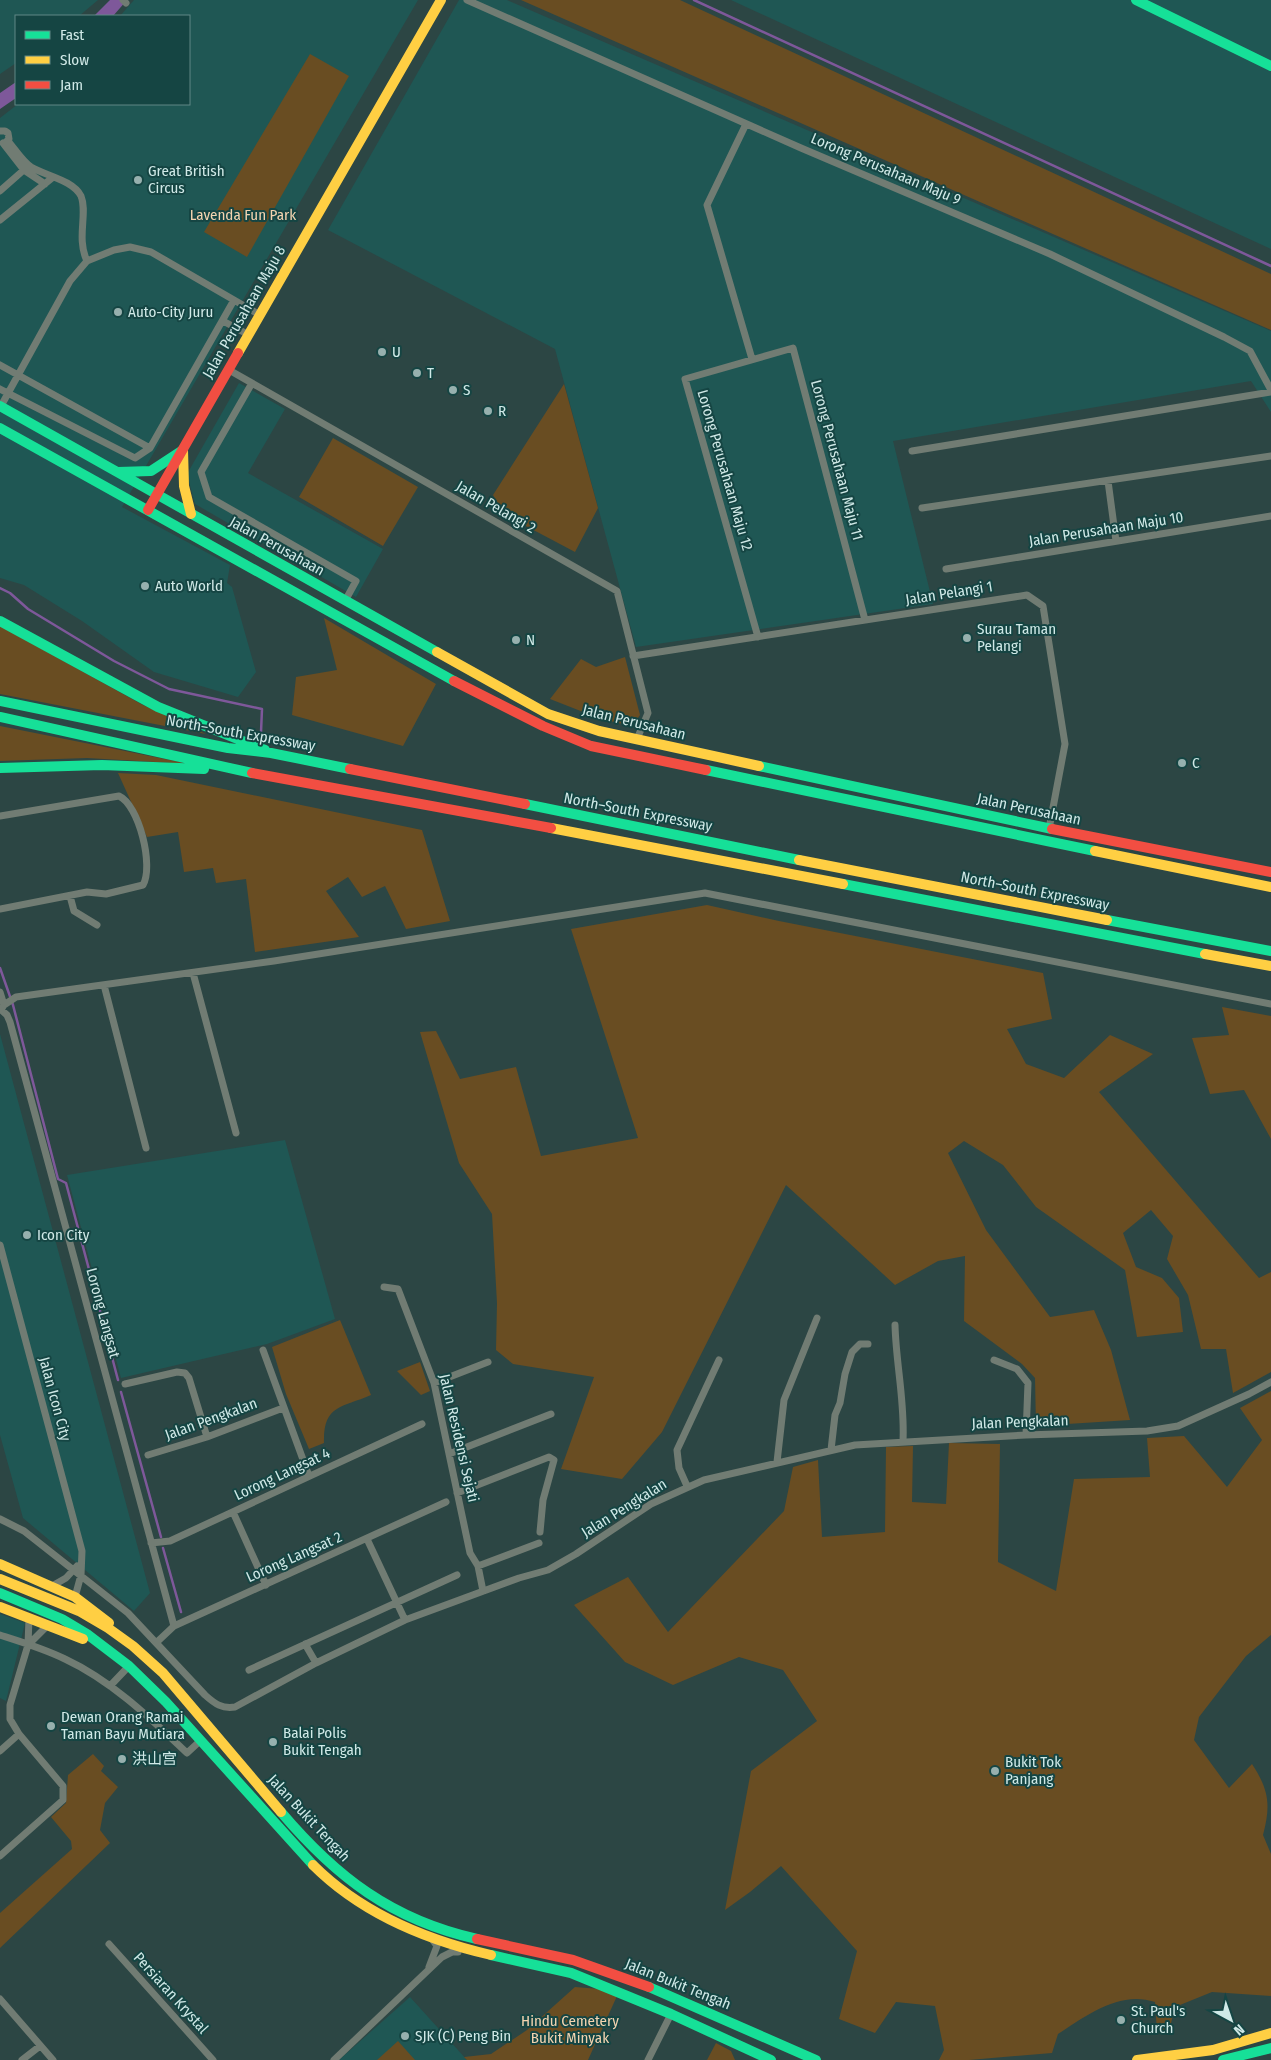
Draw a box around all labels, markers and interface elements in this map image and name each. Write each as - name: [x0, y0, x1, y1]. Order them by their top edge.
- legend: [15, 15, 190, 105]
- text: Fast: [60, 26, 84, 44]
- text: Slow: [60, 51, 89, 69]
- text: Jam: [60, 76, 83, 94]
- street label: Lorong Perusahaan Maju 9: [808, 129, 964, 209]
- place label: Great British Circus: [148, 162, 225, 197]
- marker: Great British Circus: [132, 174, 144, 186]
- park label: Lavenda Fun Park: [190, 206, 296, 224]
- street label: Jalan Perusahaan Maju 8: [199, 243, 289, 381]
- place label: Auto-City Juru: [128, 303, 213, 321]
- marker: Auto-City Juru: [112, 306, 124, 318]
- place label: U: [392, 343, 401, 361]
- marker: U: [376, 346, 388, 358]
- place label: T: [427, 364, 434, 382]
- marker: T: [411, 367, 423, 379]
- street label: Lorong Perusahaan Maju 11: [807, 378, 867, 542]
- place label: S: [463, 381, 470, 399]
- marker: S: [447, 384, 459, 396]
- street label: Lorong Perusahaan Maju 12: [693, 388, 757, 553]
- place label: R: [498, 402, 506, 420]
- marker: R: [482, 405, 494, 417]
- street label: Jalan Pelangi 2: [453, 477, 539, 537]
- street label: Jalan Perusahaan Maju 10: [1027, 508, 1185, 550]
- street label: Jalan Perusahaan: [226, 512, 328, 580]
- place label: Auto World: [155, 577, 223, 595]
- street label: Jalan Pelangi 1: [904, 577, 994, 609]
- marker: Auto World: [139, 580, 151, 592]
- place label: Surau Taman Pelangi: [977, 620, 1056, 655]
- place label: N: [526, 631, 535, 649]
- marker: Surau Taman Pelangi: [961, 632, 973, 644]
- marker: N: [510, 634, 522, 646]
- street label: Jalan Perusahaan: [580, 700, 688, 744]
- street label: North–South Expressway: [165, 711, 317, 755]
- place label: C: [1192, 754, 1200, 772]
- marker: C: [1176, 757, 1188, 769]
- street label: North–South Expressway: [562, 789, 714, 835]
- street label: Jalan Perusahaan: [975, 789, 1083, 829]
- street label: North–South Expressway: [959, 868, 1111, 914]
- place label: Icon City: [37, 1226, 90, 1244]
- marker: Icon City: [21, 1229, 33, 1241]
- street label: Lorong Langsat: [82, 1266, 124, 1360]
- street label: Jalan Icon City: [35, 1355, 75, 1443]
- street label: Jalan Residensi Sejati: [435, 1372, 483, 1504]
- street label: Jalan Pengkalan: [162, 1394, 260, 1444]
- street label: Jalan Pengkalan: [971, 1411, 1069, 1433]
- street label: Lorong Langsat 4: [231, 1444, 333, 1504]
- street label: Jalan Pengkalan: [578, 1475, 670, 1541]
- street label: Lorong Langsat 2: [243, 1528, 345, 1586]
- place label: Dewan Orang Ramai Taman Bayu Mutiara: [61, 1708, 185, 1743]
- marker: Dewan Orang Ramai Taman Bayu Mutiara: [45, 1720, 57, 1732]
- place label: Balai Polis Bukit Tengah: [283, 1724, 362, 1759]
- marker: Balai Polis Bukit Tengah: [267, 1736, 279, 1748]
- place label: 洪山宫: [132, 1750, 177, 1768]
- marker: 洪山宫: [116, 1753, 128, 1765]
- place label: Bukit Tok Panjang: [1005, 1753, 1061, 1788]
- marker: Bukit Tok Panjang: [989, 1765, 1001, 1777]
- street label: Jalan Bukit Tengah: [264, 1771, 354, 1865]
- street label: Persiaran Krystal: [130, 1949, 212, 2037]
- street label: Jalan Bukit Tengah: [622, 1955, 734, 2013]
- north arrow: [1206, 1995, 1256, 2045]
- place label: St. Paul's Church: [1131, 2002, 1185, 2037]
- park label: Hindu Cemetery Bukit Minyak: [521, 2012, 619, 2047]
- marker: St. Paul's Church: [1115, 2014, 1127, 2026]
- text: N: [1230, 2020, 1248, 2039]
- place label: SJK (C) Peng Bin: [415, 2027, 511, 2045]
- marker: SJK (C) Peng Bin: [399, 2030, 411, 2042]

